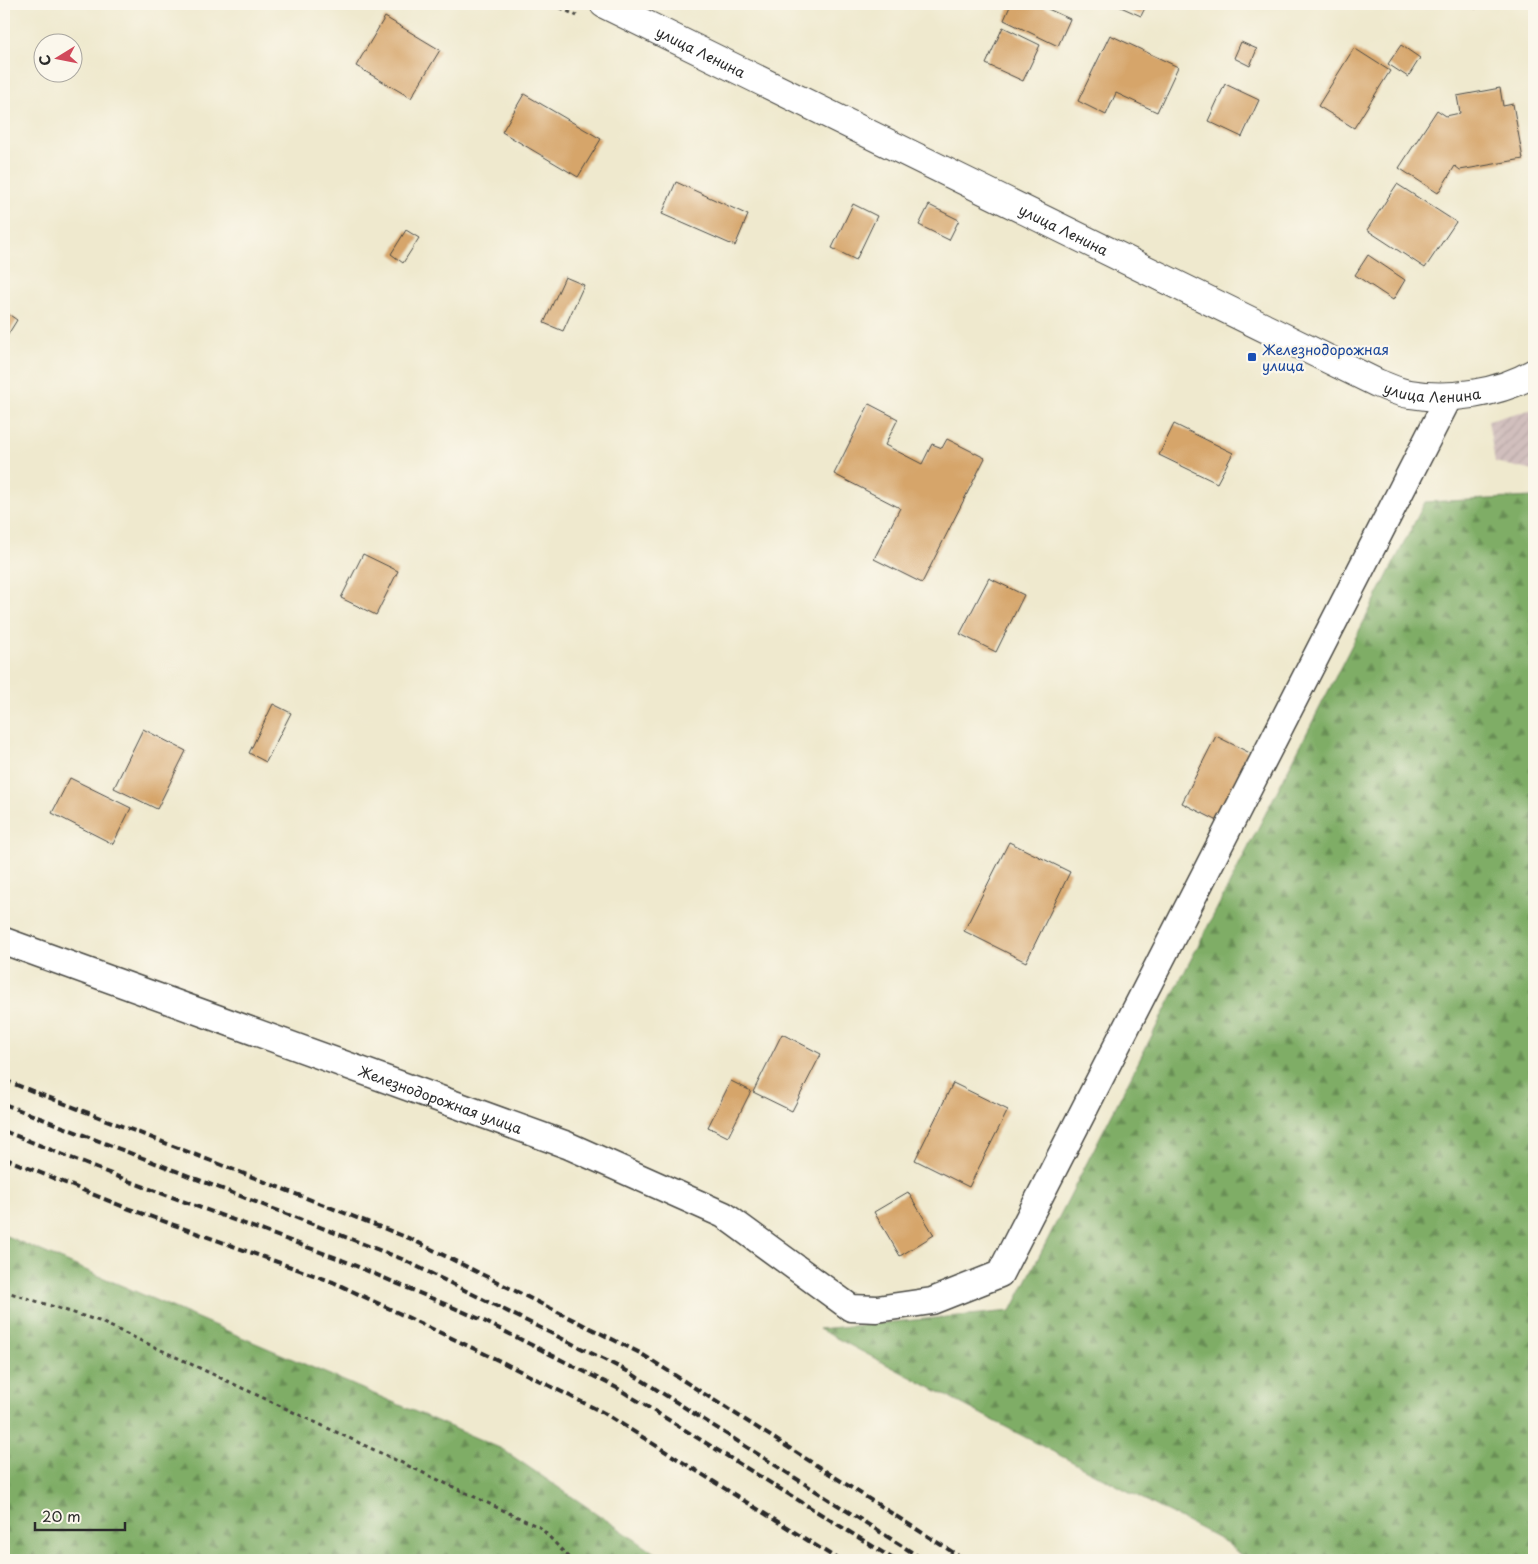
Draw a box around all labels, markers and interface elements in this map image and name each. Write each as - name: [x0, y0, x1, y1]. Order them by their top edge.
- street label: улица Ленина: [653, 21, 749, 82]
- north arrow: [32, 32, 82, 82]
- text: С: [33, 53, 56, 67]
- street label: улица Ленина: [1015, 199, 1112, 260]
- place label: Железнодорожная улица: [1262, 339, 1389, 376]
- marker: Железнодорожная улица: [1246, 351, 1258, 363]
- street label: улица Ленина: [1381, 376, 1482, 407]
- street label: Железнодорожная улица: [355, 1060, 525, 1138]
- scale bar: [35, 1499, 125, 1531]
- text: 20 m: [42, 1504, 81, 1527]

